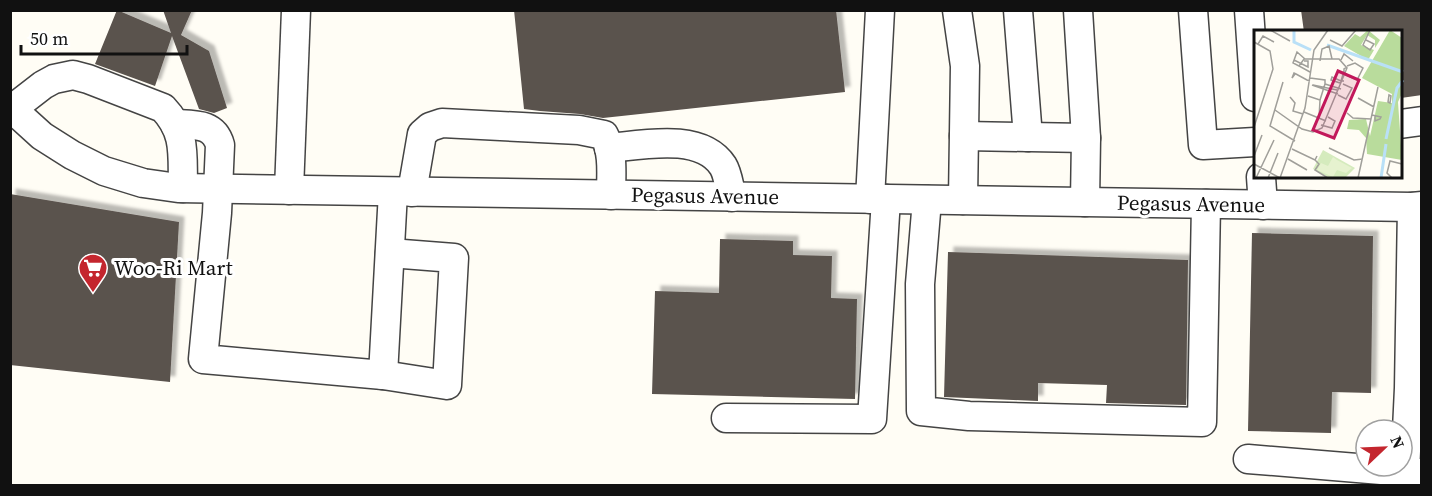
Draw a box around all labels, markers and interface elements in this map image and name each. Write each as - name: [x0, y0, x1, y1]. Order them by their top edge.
- scale bar: [21, 18, 188, 56]
- text: 50 m: [30, 26, 68, 51]
- inset map: [1254, 30, 1402, 178]
- street label: Pegasus Avenue: [631, 180, 779, 211]
- street label: Pegasus Avenue: [1117, 188, 1265, 219]
- supermarket icon: Woo-Ri Mart: [77, 252, 109, 294]
- place label: Woo-Ri Mart: [114, 253, 233, 282]
- north arrow: [1354, 418, 1414, 478]
- text: N: [1385, 432, 1410, 452]

